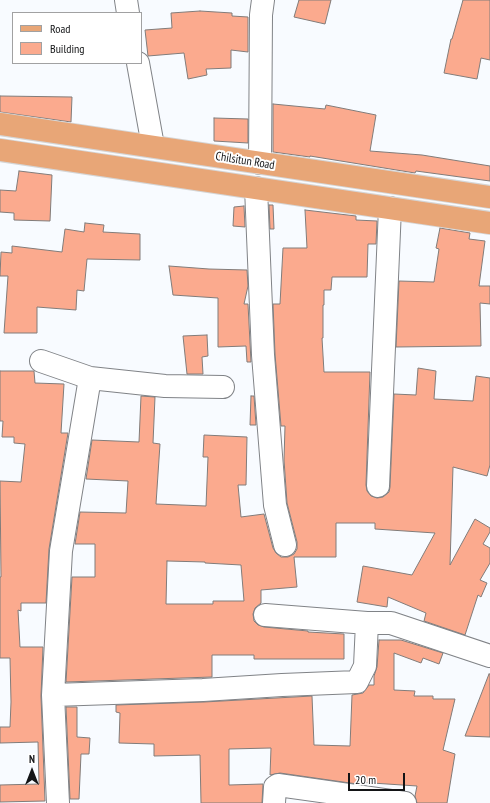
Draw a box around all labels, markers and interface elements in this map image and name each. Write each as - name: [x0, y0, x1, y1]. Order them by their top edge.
- legend: [12, 12, 142, 64]
- text: Road: [50, 21, 70, 36]
- text: Building: [50, 41, 85, 56]
- street label: Chilsitun Road: [214, 149, 276, 173]
- north arrow: [12, 751, 52, 791]
- text: N: [29, 752, 35, 766]
- scale bar: [350, 765, 407, 791]
- text: 20 m: [355, 772, 376, 787]

